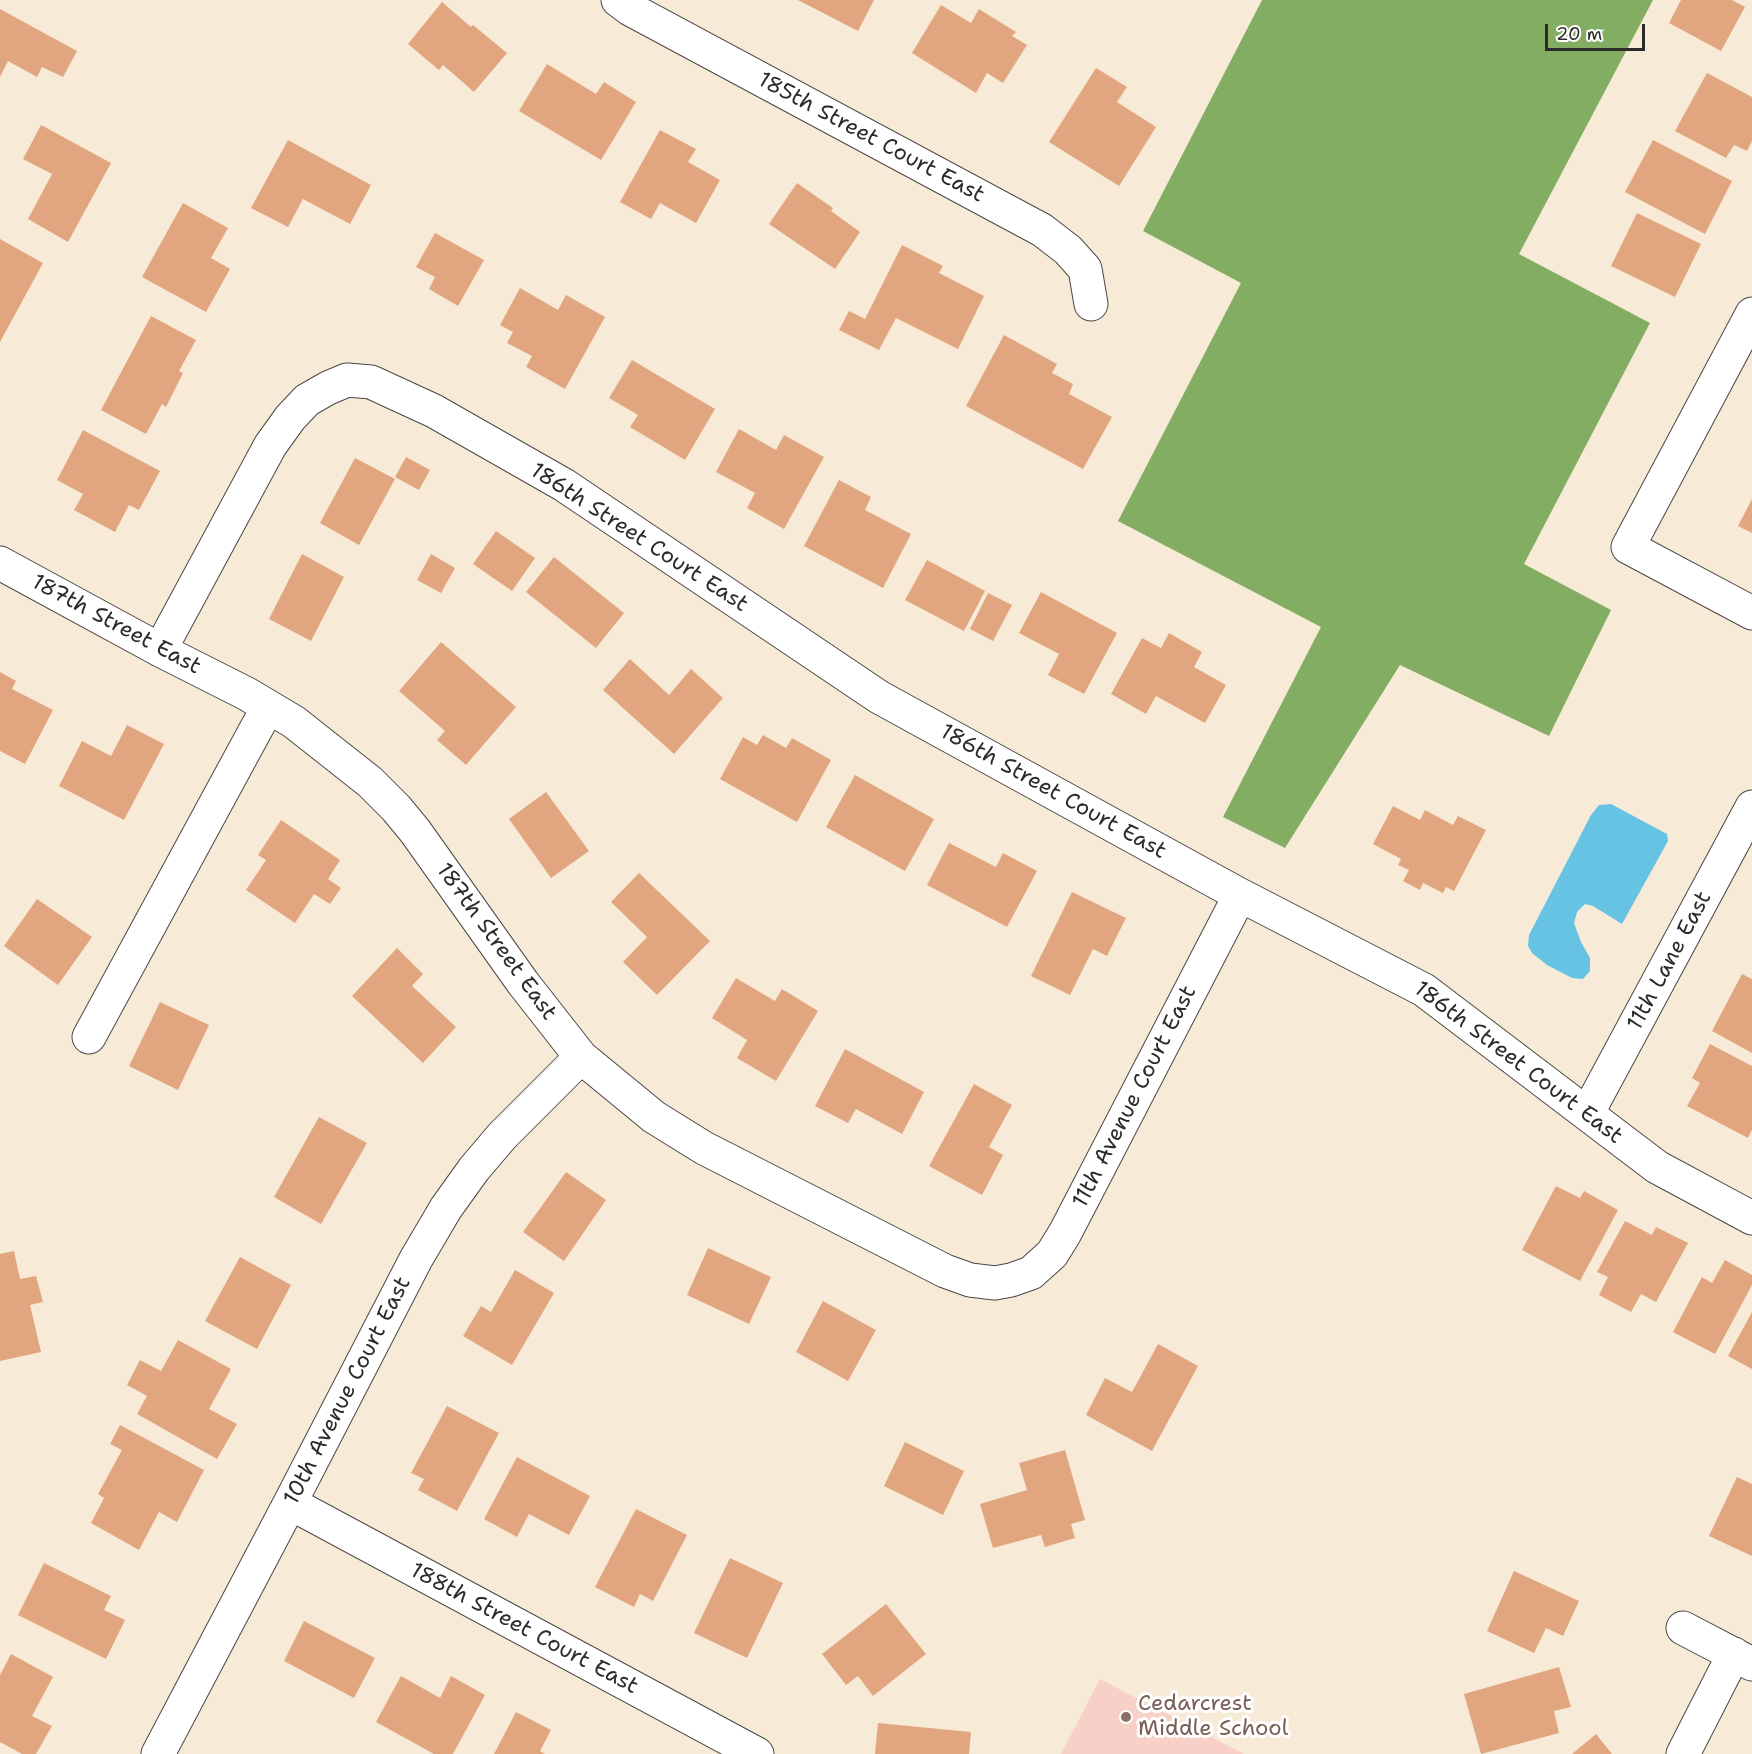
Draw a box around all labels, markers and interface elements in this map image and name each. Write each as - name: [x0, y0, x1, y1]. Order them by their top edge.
- scale bar: [1548, 12, 1648, 50]
- text: 20 m: [1556, 22, 1602, 46]
- street label: 185th Street Court East: [753, 67, 989, 209]
- street label: 186th Street Court East: [525, 458, 753, 618]
- street label: 187th Street East: [27, 569, 205, 681]
- street label: 186th Street Court East: [936, 719, 1170, 865]
- street label: 187th Street East: [430, 858, 562, 1026]
- street label: 11th Lane East: [1622, 887, 1718, 1035]
- street label: 186th Street Court East: [1409, 976, 1627, 1150]
- street label: 11th Avenue Court East: [1068, 982, 1202, 1212]
- street label: 10th Avenue Court East: [279, 1273, 417, 1509]
- street label: 188th Street Court East: [406, 1558, 642, 1700]
- place label: Cedarcrest Middle School: [1138, 1691, 1288, 1742]
- marker: Cedarcrest Middle School: [1119, 1710, 1133, 1724]

